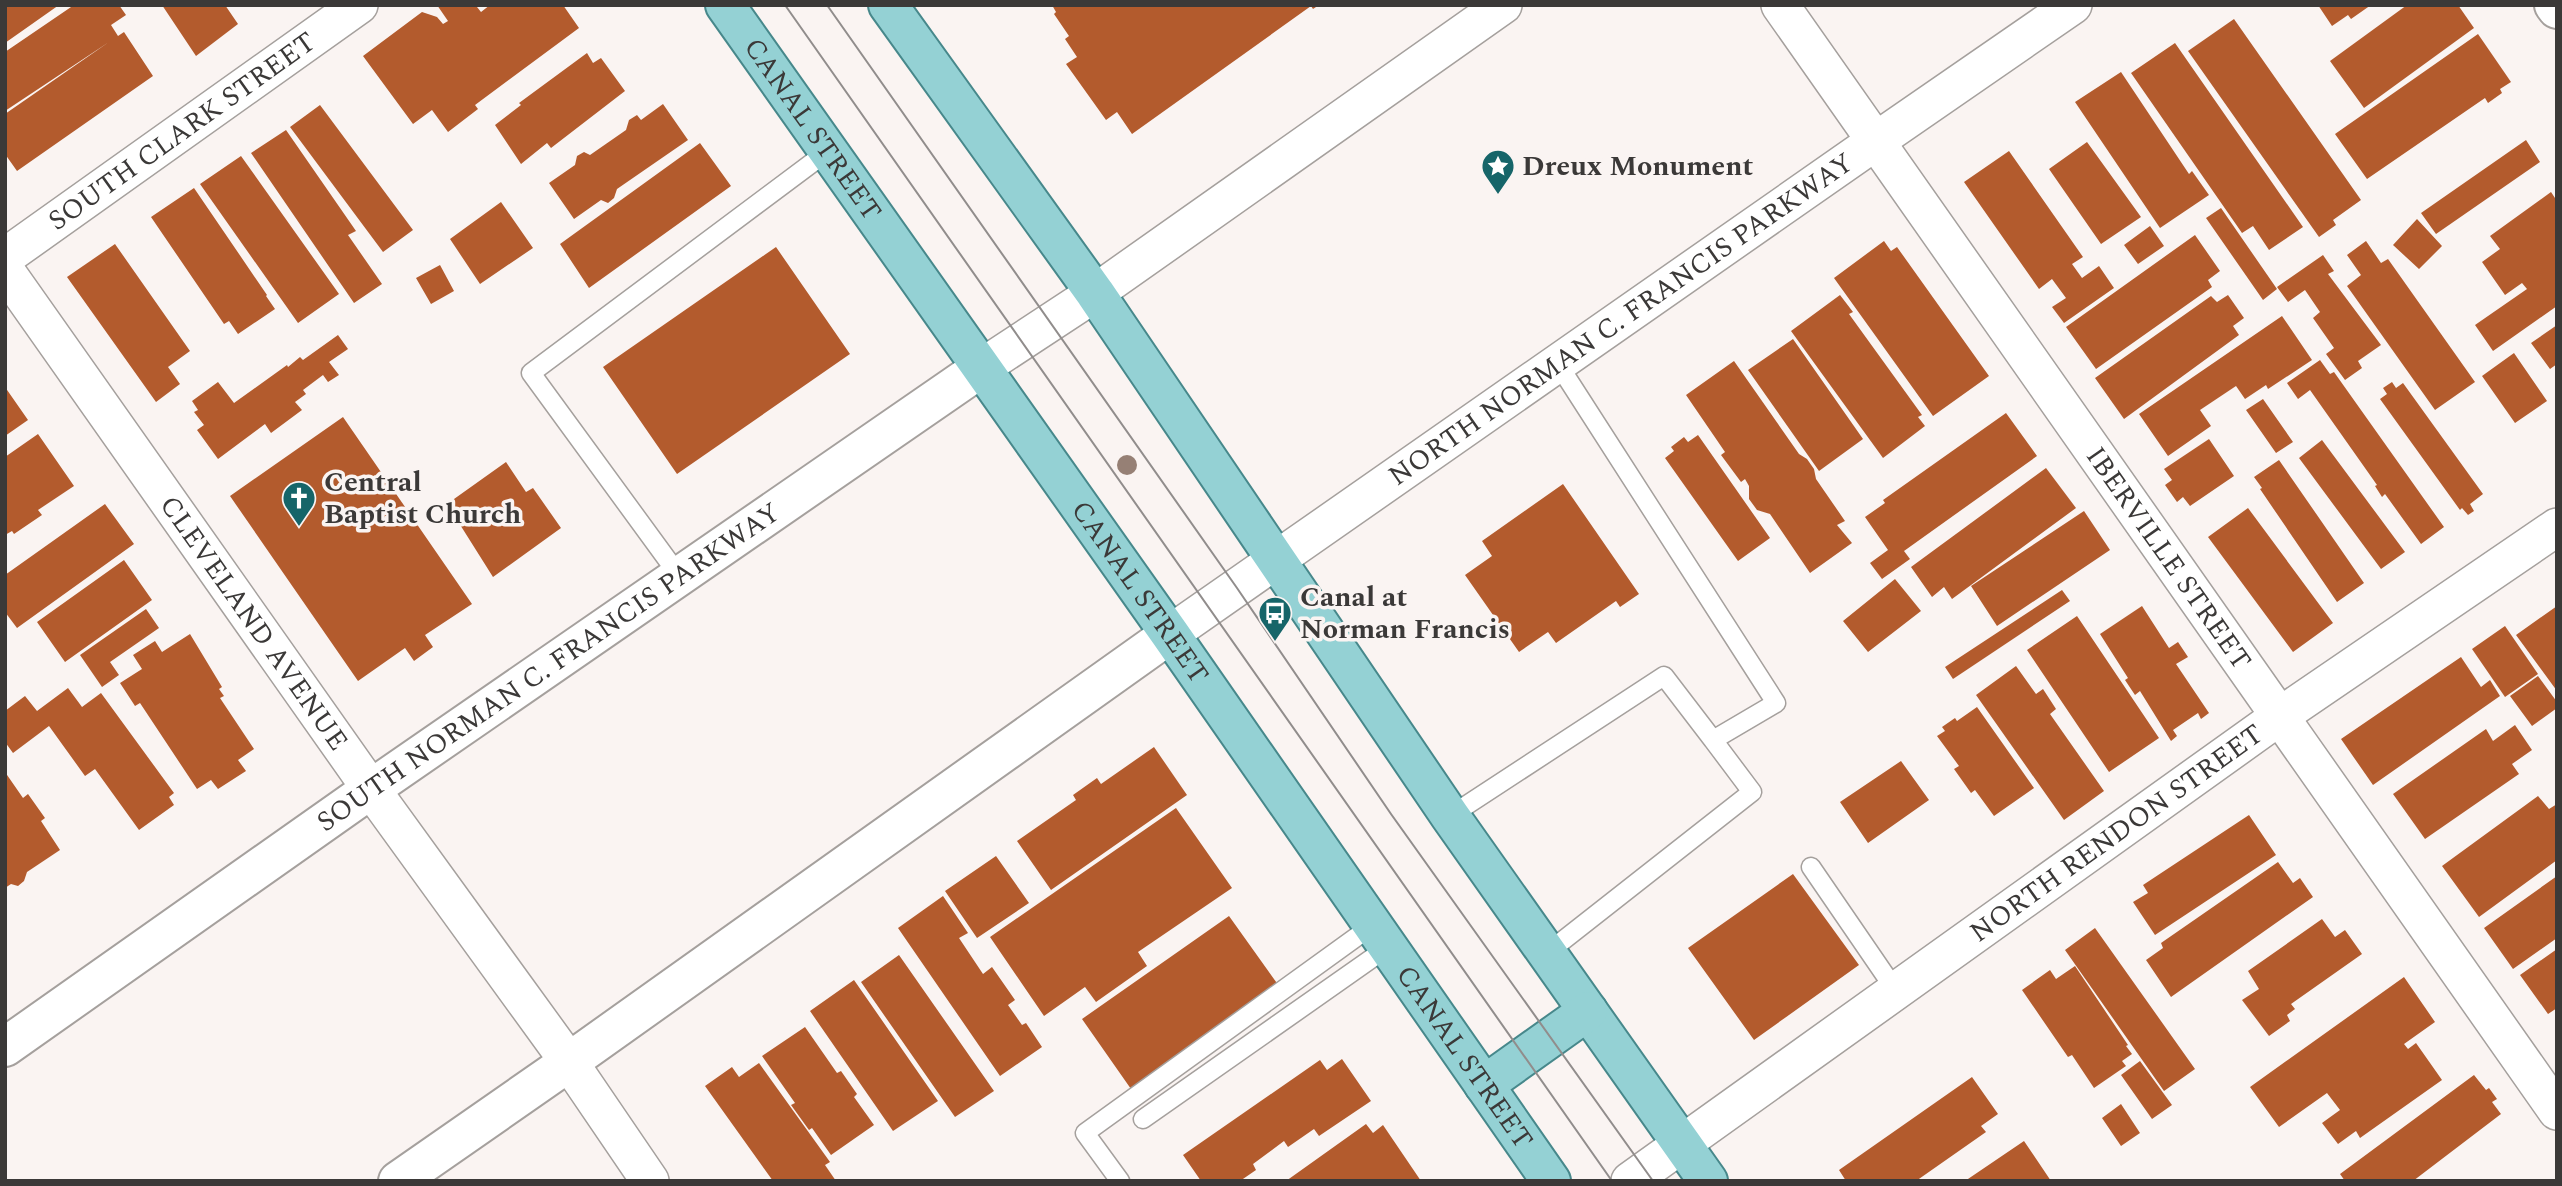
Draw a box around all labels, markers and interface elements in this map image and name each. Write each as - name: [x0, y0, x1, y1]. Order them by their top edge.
- street label: SOUTH CLARK STREET: [39, 21, 325, 242]
- street label: CANAL STREET: [733, 29, 893, 230]
- street label: NORTH NORMAN C. FRANCIS PARKWAY: [1379, 141, 1862, 497]
- place label: Dreux Monument: [1522, 145, 1754, 188]
- place icon: Dreux Monument: [1479, 147, 1517, 196]
- street label: IBERVILLE STREET: [2075, 437, 2262, 679]
- place label: Central Baptist Church: [324, 461, 521, 536]
- church icon: Central Baptist Church: [280, 479, 318, 528]
- street label: CLEVELAND AVENUE: [149, 486, 359, 760]
- street label: SOUTH NORMAN C. FRANCIS PARKWAY: [307, 491, 789, 843]
- street label: CANAL STREET: [1060, 491, 1220, 693]
- place label: Canal at Norman Francis: [1300, 576, 1510, 651]
- bus stop icon: Canal at Norman Francis: [1256, 594, 1294, 643]
- street label: NORTH RENDON STREET: [1961, 713, 2272, 953]
- street label: CANAL STREET: [1385, 956, 1544, 1158]

